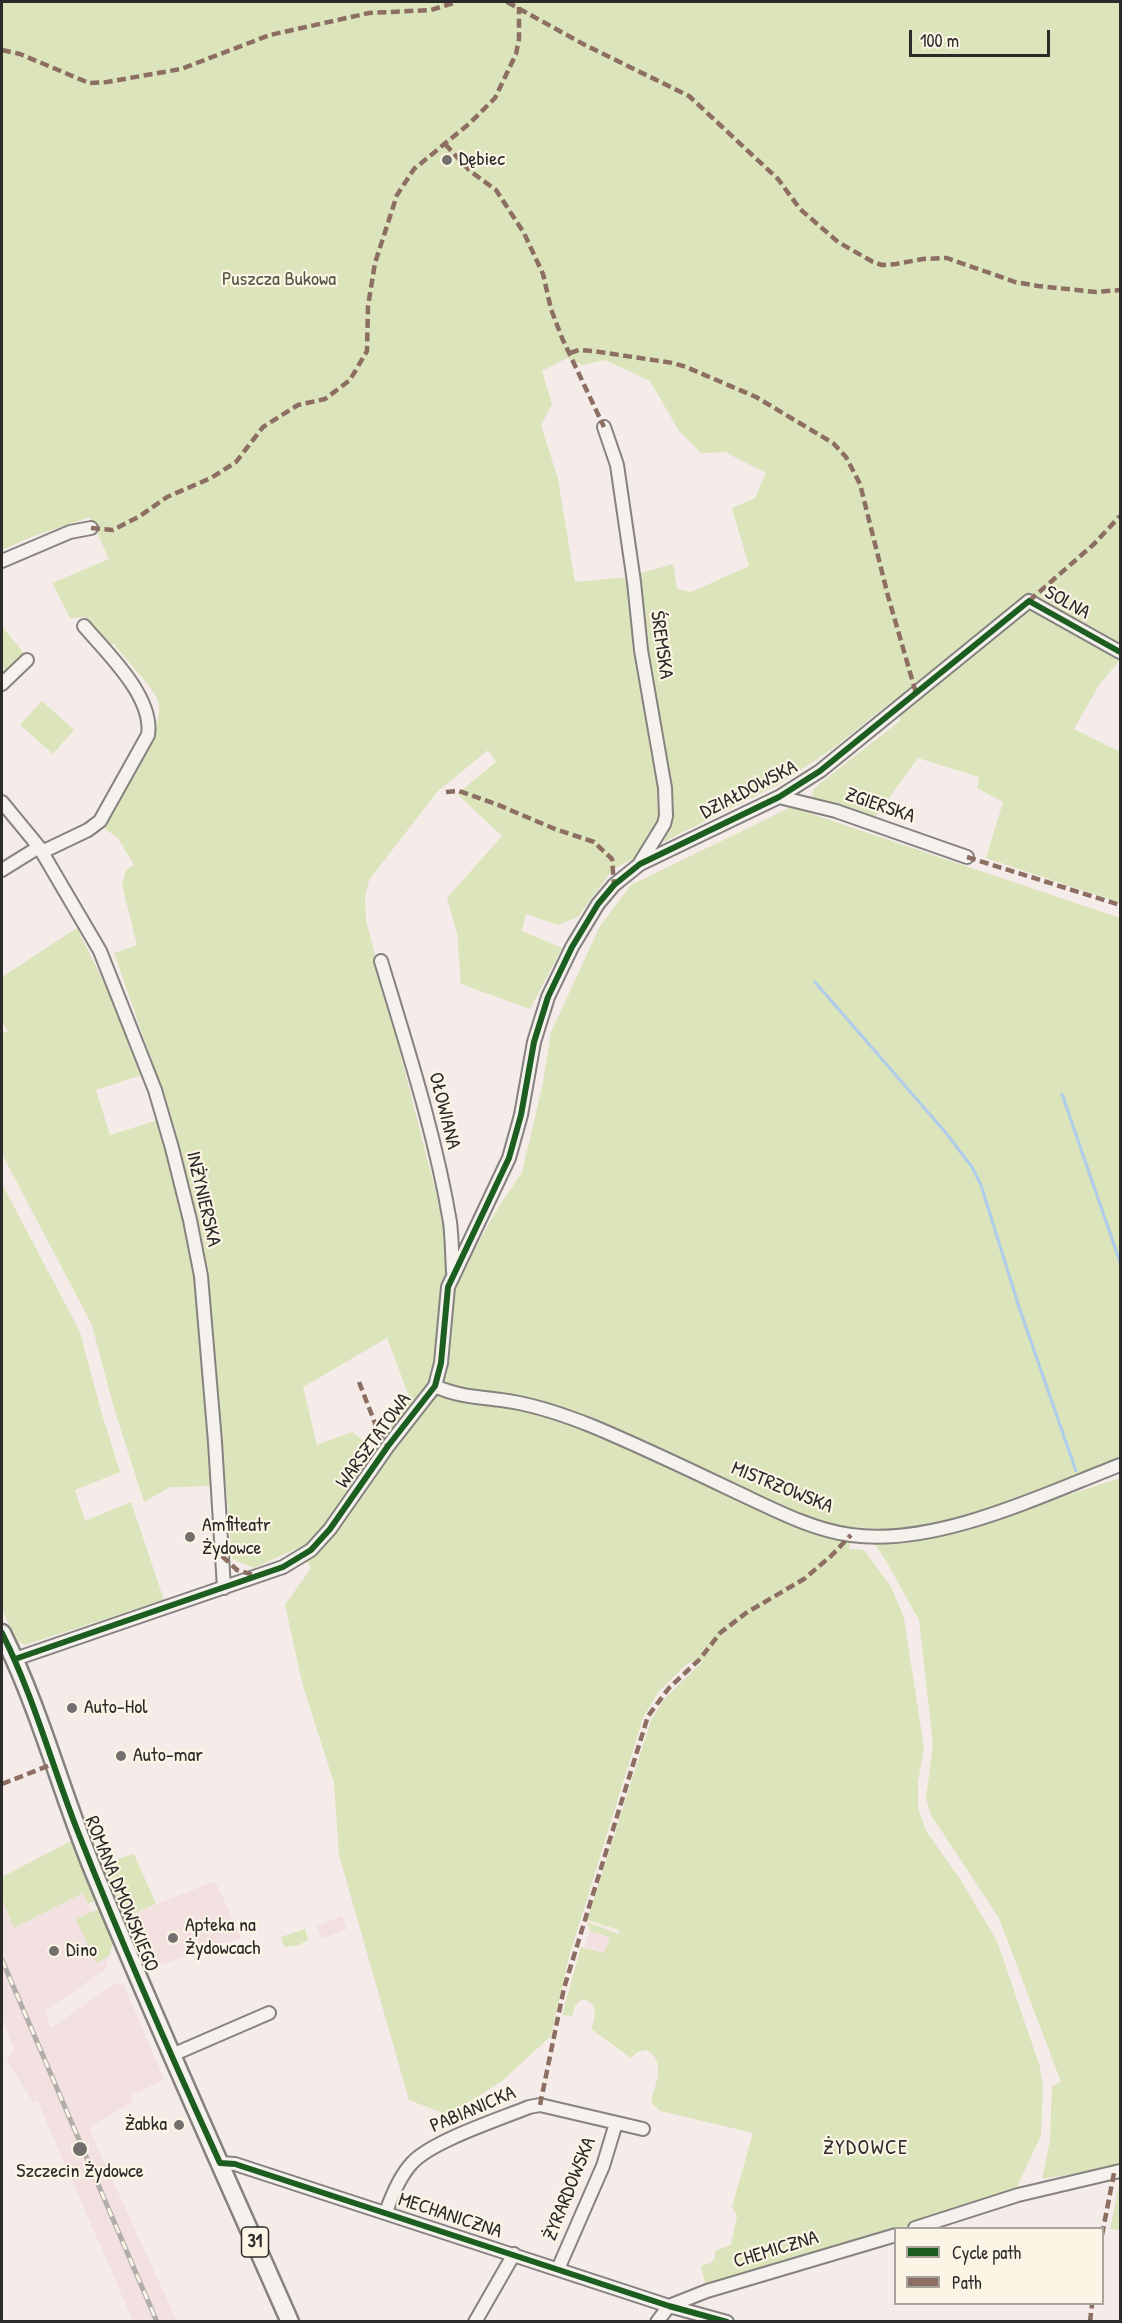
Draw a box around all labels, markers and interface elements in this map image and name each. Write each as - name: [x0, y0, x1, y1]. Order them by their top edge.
- scale bar: [912, 18, 1053, 56]
- text: 100 m: [920, 28, 959, 53]
- place label: Dębiec: [459, 148, 505, 172]
- marker: Dębiec: [440, 153, 454, 167]
- park label: Puszcza Bukowa: [222, 268, 336, 292]
- street label: SOLNA: [1040, 581, 1094, 625]
- street label: ŚREMSKA: [644, 609, 678, 681]
- street label: DZIAŁDOWSKA: [697, 755, 801, 825]
- street label: ZGIERSKA: [842, 783, 918, 829]
- street label: OŁOWIANA: [423, 1070, 465, 1152]
- street label: INŻYNIERSKA: [180, 1149, 226, 1249]
- street label: WARSZTATOWA: [331, 1389, 417, 1493]
- street label: MISTRZOWSKA: [728, 1457, 836, 1519]
- place label: Amfiteatr Żydowce: [202, 1514, 271, 1561]
- marker: Amfiteatr Żydowce: [183, 1530, 197, 1544]
- place label: Auto-Hol: [84, 1696, 148, 1720]
- marker: Auto-Hol: [65, 1701, 79, 1715]
- place label: Auto-mar: [133, 1744, 203, 1768]
- marker: Auto-mar: [114, 1749, 128, 1763]
- street label: ROMANA DMOWSKIEGO: [79, 1813, 163, 1975]
- place label: Apteka na Żydowcach: [185, 1914, 260, 1961]
- marker: Apteka na Żydowcach: [166, 1931, 180, 1945]
- place label: Dino: [66, 1939, 97, 1963]
- marker: Dino: [47, 1944, 61, 1958]
- street label: PABIANICKA: [427, 2081, 519, 2139]
- place label: Żabka: [125, 2113, 167, 2137]
- marker: Żabka: [172, 2118, 186, 2132]
- street label: ŻYRARDOWSKA: [538, 2134, 602, 2244]
- district label: ŻYDOWCE: [823, 2135, 909, 2161]
- marker: Szczecin Żydowce: [71, 2140, 89, 2158]
- place label: Szczecin Żydowce: [16, 2160, 144, 2184]
- street label: MECHANICZNA: [395, 2188, 505, 2244]
- street label: CHEMICZNA: [731, 2226, 821, 2274]
- road number: 31: [242, 2227, 268, 2257]
- legend: [894, 2227, 1104, 2305]
- text: Cycle path: [952, 2240, 1021, 2265]
- text: Path: [952, 2270, 981, 2295]

